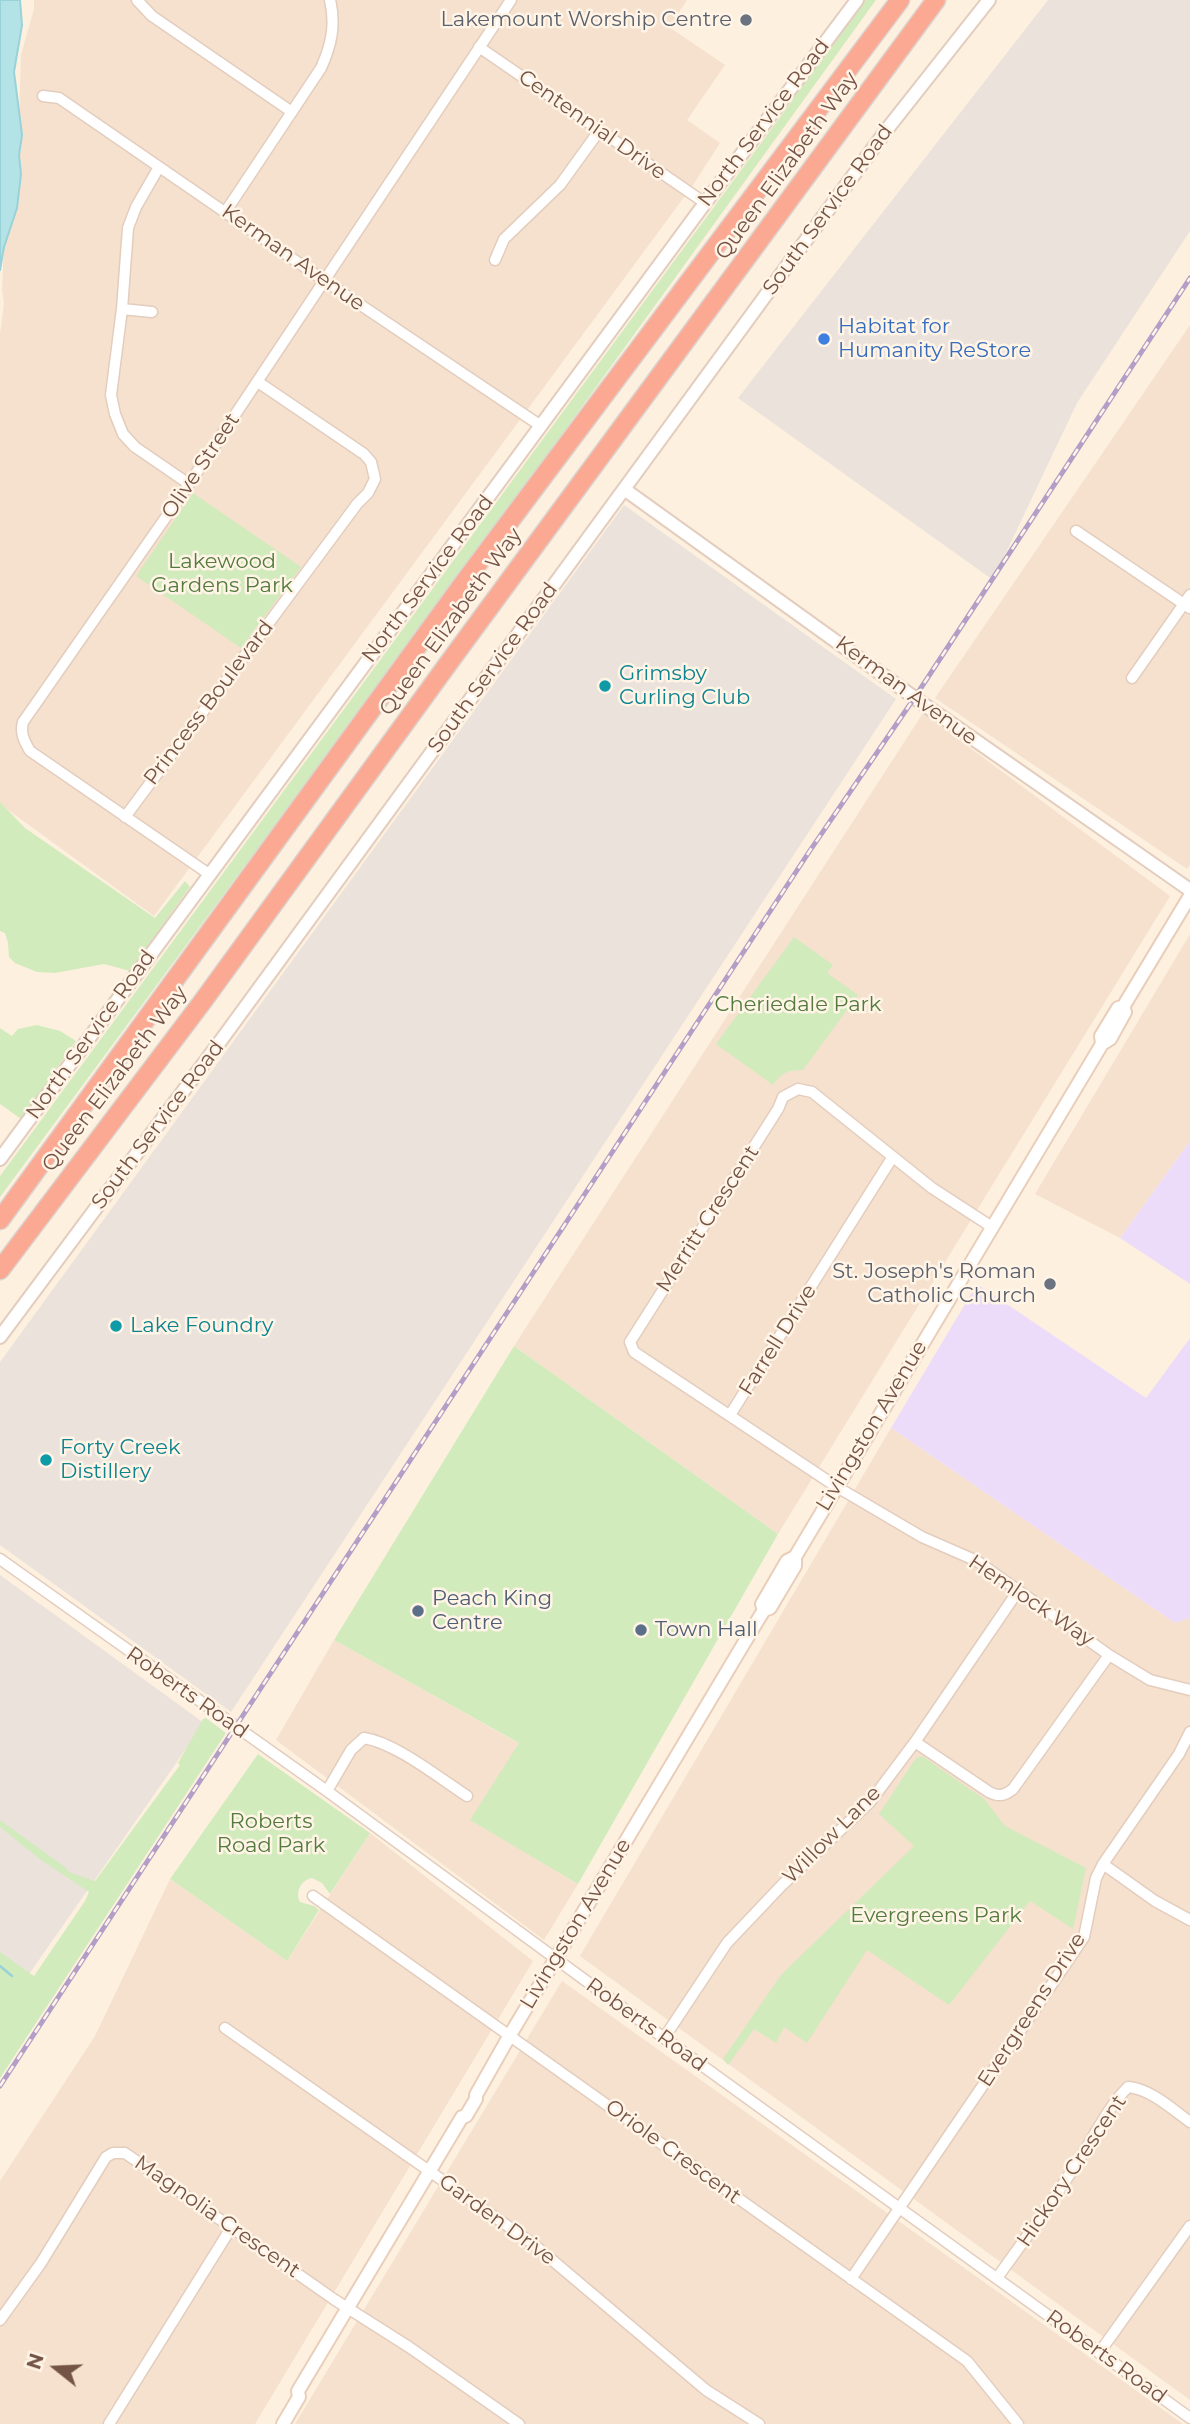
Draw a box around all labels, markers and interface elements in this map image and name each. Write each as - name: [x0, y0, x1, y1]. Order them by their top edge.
- place label: Lakemount Worship Centre: [440, 7, 732, 33]
- marker: Lakemount Worship Centre: [738, 12, 754, 28]
- street label: North Service Road: [693, 34, 835, 212]
- street label: Centennial Drive: [513, 65, 671, 185]
- street label: Queen Elizabeth Way: [710, 67, 864, 265]
- street label: South Service Road: [758, 120, 898, 300]
- street label: Kerman Avenue: [217, 199, 369, 317]
- place label: Habitat for Humanity ReStore: [838, 314, 1031, 364]
- marker: Habitat for Humanity ReStore: [816, 331, 832, 347]
- street label: Olive Street: [157, 409, 245, 523]
- street label: North Service Road: [357, 490, 499, 668]
- street label: Queen Elizabeth Way: [374, 523, 528, 721]
- park label: Lakewood Gardens Park: [151, 549, 293, 599]
- street label: South Service Road: [423, 578, 563, 758]
- street label: Princess Boulevard: [139, 616, 279, 790]
- street label: Kerman Avenue: [830, 631, 982, 751]
- place label: Grimsby Curling Club: [619, 661, 750, 711]
- marker: Grimsby Curling Club: [597, 678, 613, 694]
- street label: North Service Road: [21, 945, 161, 1125]
- street label: Queen Elizabeth Way: [37, 981, 193, 1177]
- park label: Cheriedale Park: [715, 992, 881, 1018]
- street label: South Service Road: [86, 1036, 230, 1214]
- street label: Merritt Crescent: [651, 1141, 765, 1297]
- place label: St. Joseph's Roman Catholic Church: [832, 1259, 1036, 1309]
- marker: St. Joseph's Roman Catholic Church: [1042, 1276, 1058, 1292]
- street label: Farrell Drive: [734, 1280, 822, 1400]
- place label: Lake Foundry: [130, 1313, 273, 1339]
- marker: Lake Foundry: [108, 1318, 124, 1334]
- street label: Livingston Avenue: [811, 1336, 933, 1516]
- place label: Forty Creek Distillery: [60, 1435, 180, 1485]
- marker: Forty Creek Distillery: [38, 1452, 54, 1468]
- street label: Hemlock Way: [963, 1550, 1099, 1652]
- place label: Peach King Centre: [432, 1586, 552, 1636]
- marker: Peach King Centre: [410, 1603, 426, 1619]
- place label: Town Hall: [655, 1617, 758, 1643]
- marker: Town Hall: [633, 1622, 649, 1638]
- street label: Roberts Road: [121, 1642, 253, 1744]
- street label: Willow Lane: [778, 1781, 886, 1889]
- park label: Roberts Road Park: [217, 1809, 325, 1859]
- street label: Livingston Avenue: [515, 1834, 637, 2014]
- park label: Evergreens Park: [850, 1903, 1022, 1929]
- street label: Evergreens Drive: [973, 1928, 1091, 2092]
- street label: Roberts Road: [581, 1973, 711, 2077]
- street label: Hickory Crescent: [1012, 2090, 1132, 2252]
- street label: Oriole Crescent: [600, 2094, 746, 2210]
- street label: Magnolia Crescent: [129, 2150, 305, 2284]
- street label: Garden Drive: [434, 2169, 560, 2271]
- street label: Roberts Road: [1041, 2305, 1171, 2409]
- north arrow: [21, 2333, 91, 2403]
- text: N: [22, 2351, 49, 2372]

